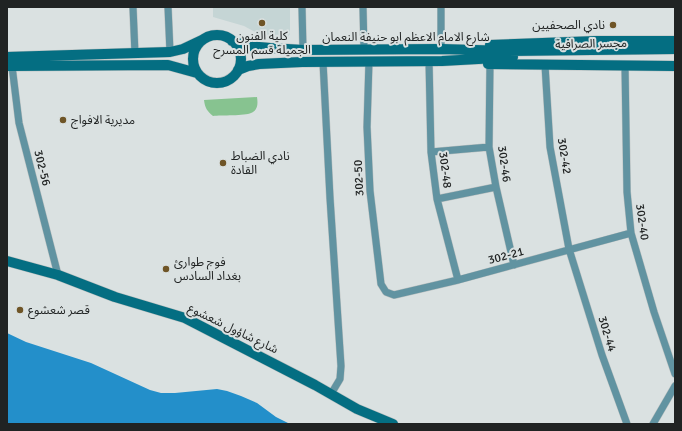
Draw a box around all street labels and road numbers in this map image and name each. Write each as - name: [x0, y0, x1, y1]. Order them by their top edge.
- street label: شارع الامام الاعظم ابو حنيفة النعمان: [322, 30, 490, 46]
- street label: مجسر الصرافية: [555, 36, 627, 52]
- street label: 302-42: [554, 137, 574, 175]
- street label: 302-46: [494, 145, 514, 183]
- street label: 302-56: [30, 148, 54, 188]
- street label: 302-48: [435, 151, 455, 189]
- street label: 302-50: [351, 159, 367, 197]
- street label: 302-40: [632, 203, 652, 241]
- street label: 302-21: [486, 244, 526, 268]
- street label: شارع شاؤول شعشوع: [185, 301, 280, 358]
- street label: 302-44: [594, 314, 620, 354]

